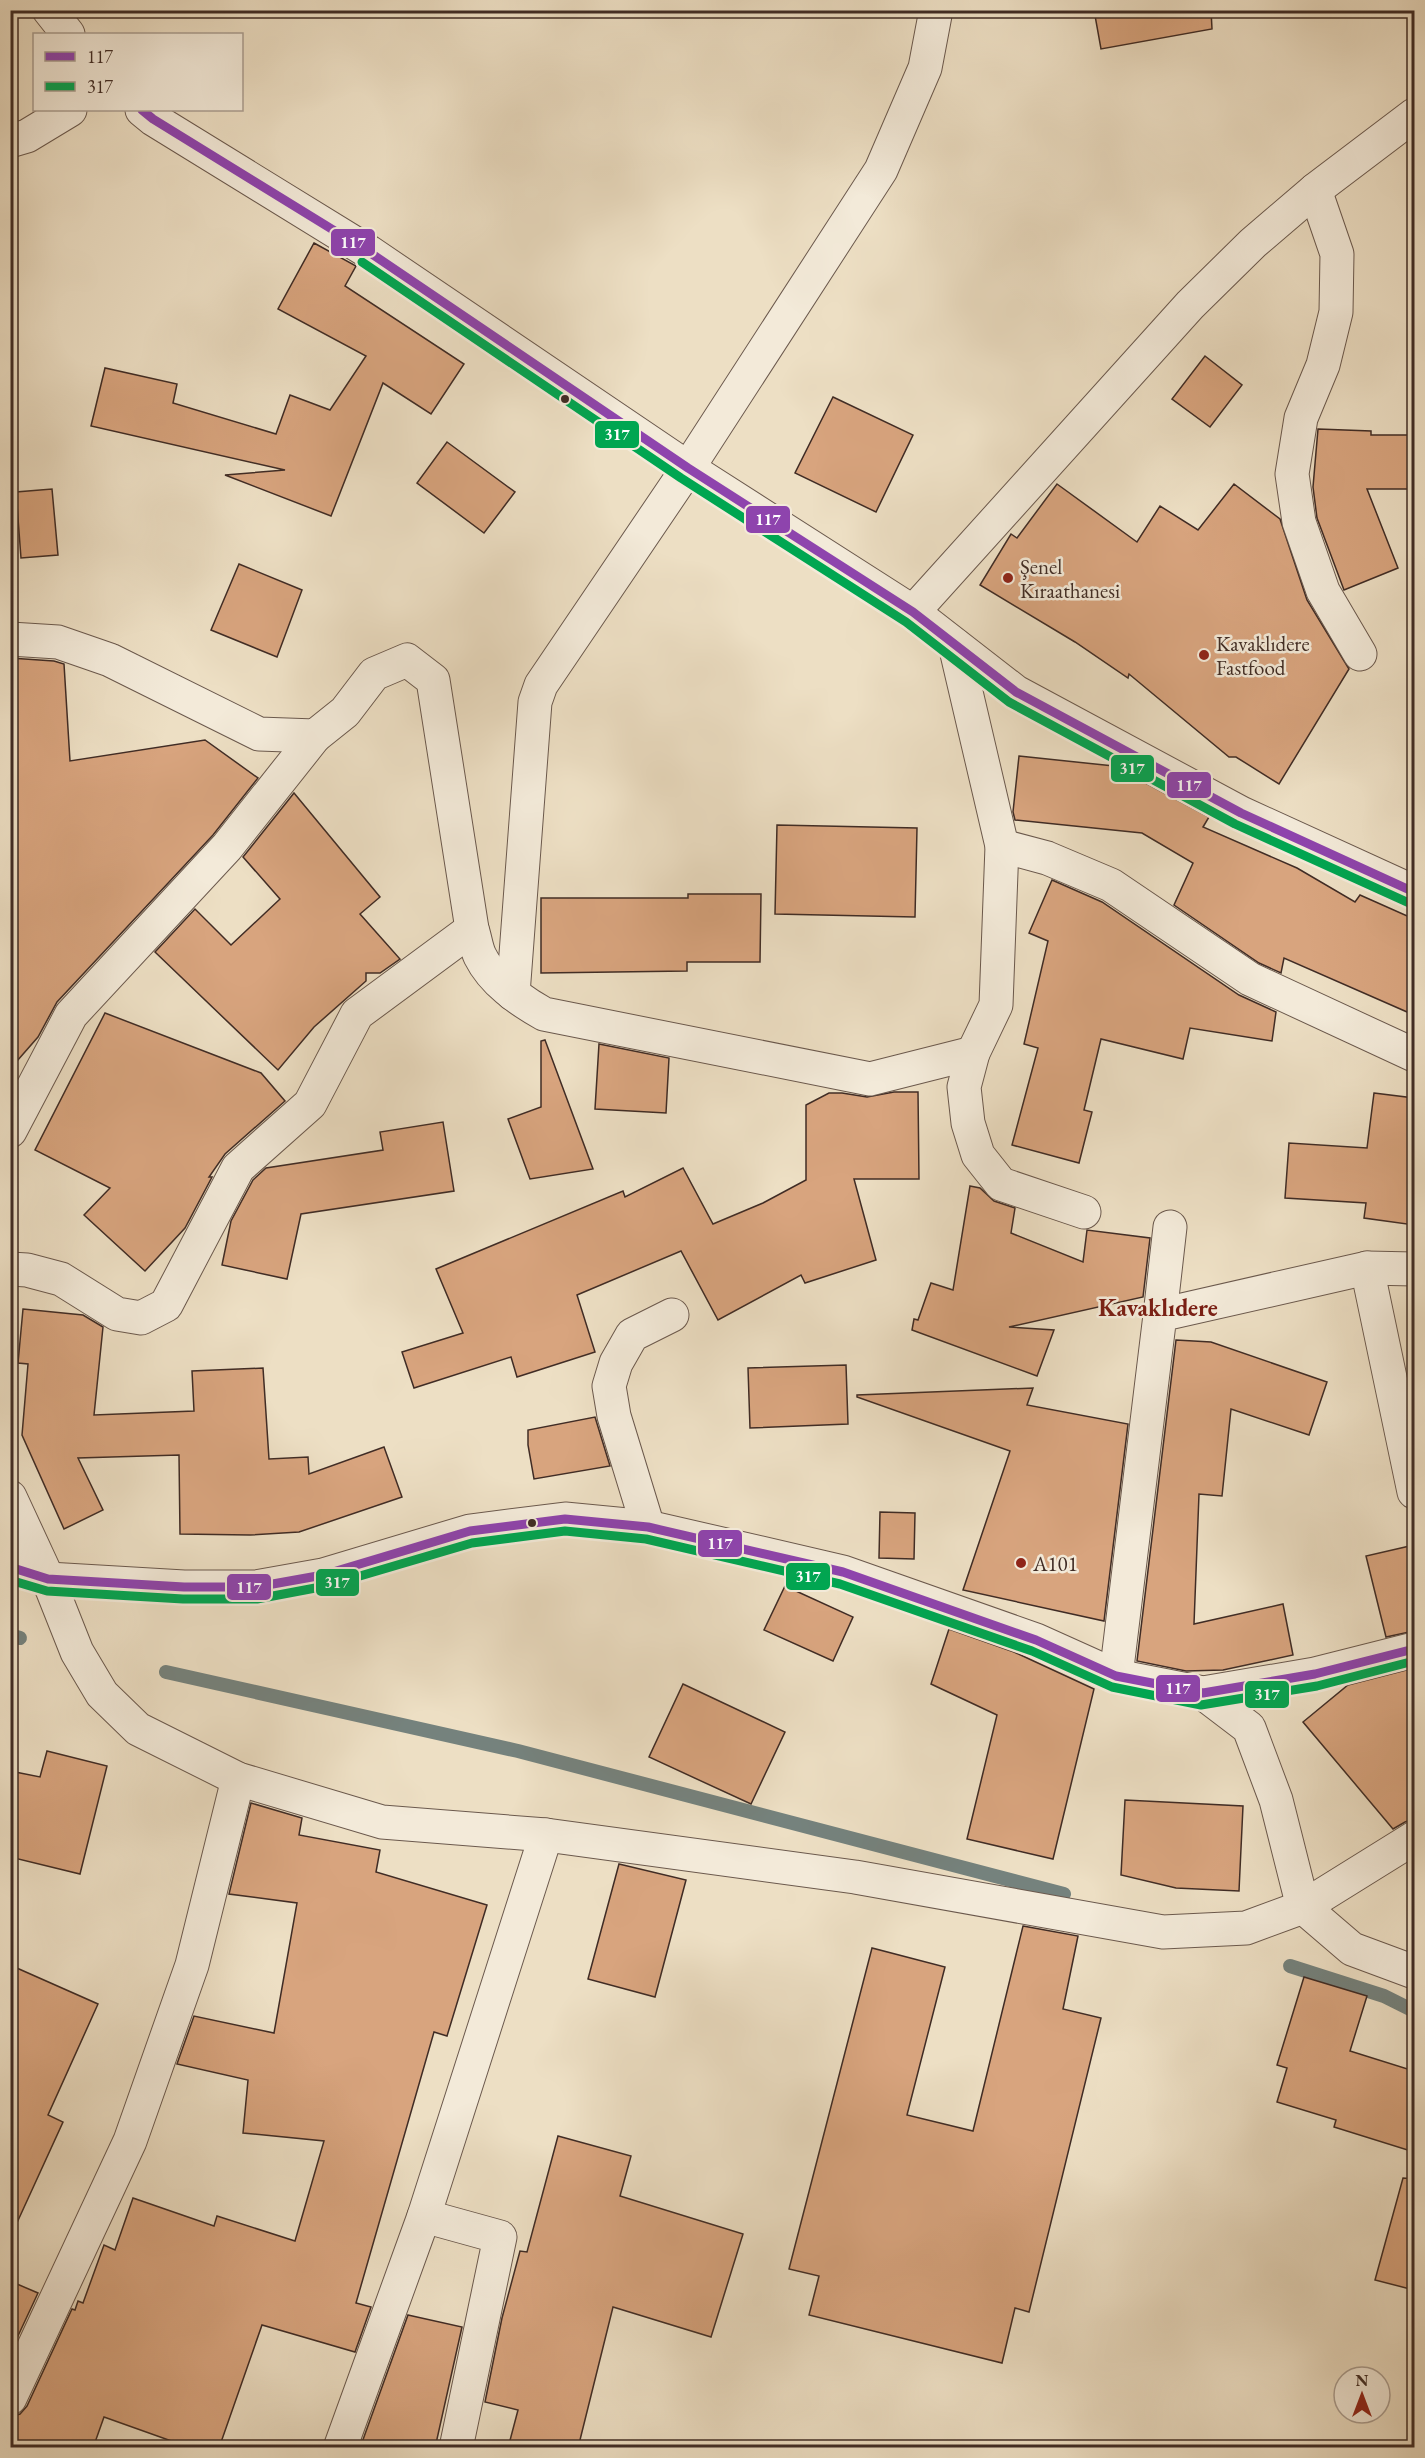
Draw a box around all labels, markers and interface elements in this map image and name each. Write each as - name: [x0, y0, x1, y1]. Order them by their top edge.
- legend: [33, 33, 243, 111]
- text: 117: [87, 45, 113, 68]
- text: 317: [87, 75, 113, 98]
- line badge: 117: [330, 228, 376, 257]
- text: 117: [340, 232, 366, 253]
- unlabelled marker: [559, 393, 571, 405]
- line badge: 317: [594, 420, 640, 449]
- text: 317: [604, 424, 630, 445]
- line badge: 117: [745, 505, 791, 534]
- text: 117: [755, 509, 781, 530]
- place label: Şenel Kıraathanesi: [1020, 553, 1120, 604]
- marker: Şenel Kıraathanesi: [1001, 571, 1015, 585]
- place label: Kavaklıdere Fastfood: [1216, 630, 1310, 681]
- marker: Kavaklıdere Fastfood: [1197, 648, 1211, 662]
- line badge: 317: [1110, 754, 1155, 783]
- text: 317: [1119, 758, 1145, 779]
- line badge: 117: [1166, 771, 1212, 799]
- text: 117: [1176, 775, 1202, 796]
- district label: Kavaklıdere: [1098, 1292, 1218, 1323]
- unlabelled marker: [526, 1517, 538, 1529]
- line badge: 117: [697, 1529, 743, 1558]
- text: 117: [707, 1533, 733, 1554]
- place label: A101: [1032, 1550, 1078, 1577]
- marker: A101: [1014, 1556, 1028, 1570]
- line badge: 317: [785, 1562, 831, 1591]
- text: 317: [795, 1566, 821, 1587]
- line badge: 317: [315, 1568, 360, 1597]
- text: 317: [324, 1572, 350, 1593]
- line badge: 117: [226, 1573, 272, 1601]
- text: 117: [236, 1577, 262, 1598]
- line badge: 117: [1155, 1674, 1201, 1703]
- text: 117: [1165, 1678, 1191, 1699]
- line badge: 317: [1244, 1680, 1290, 1709]
- text: 317: [1254, 1684, 1280, 1705]
- north arrow: [1332, 2365, 1392, 2425]
- text: N: [1356, 2370, 1369, 2391]

